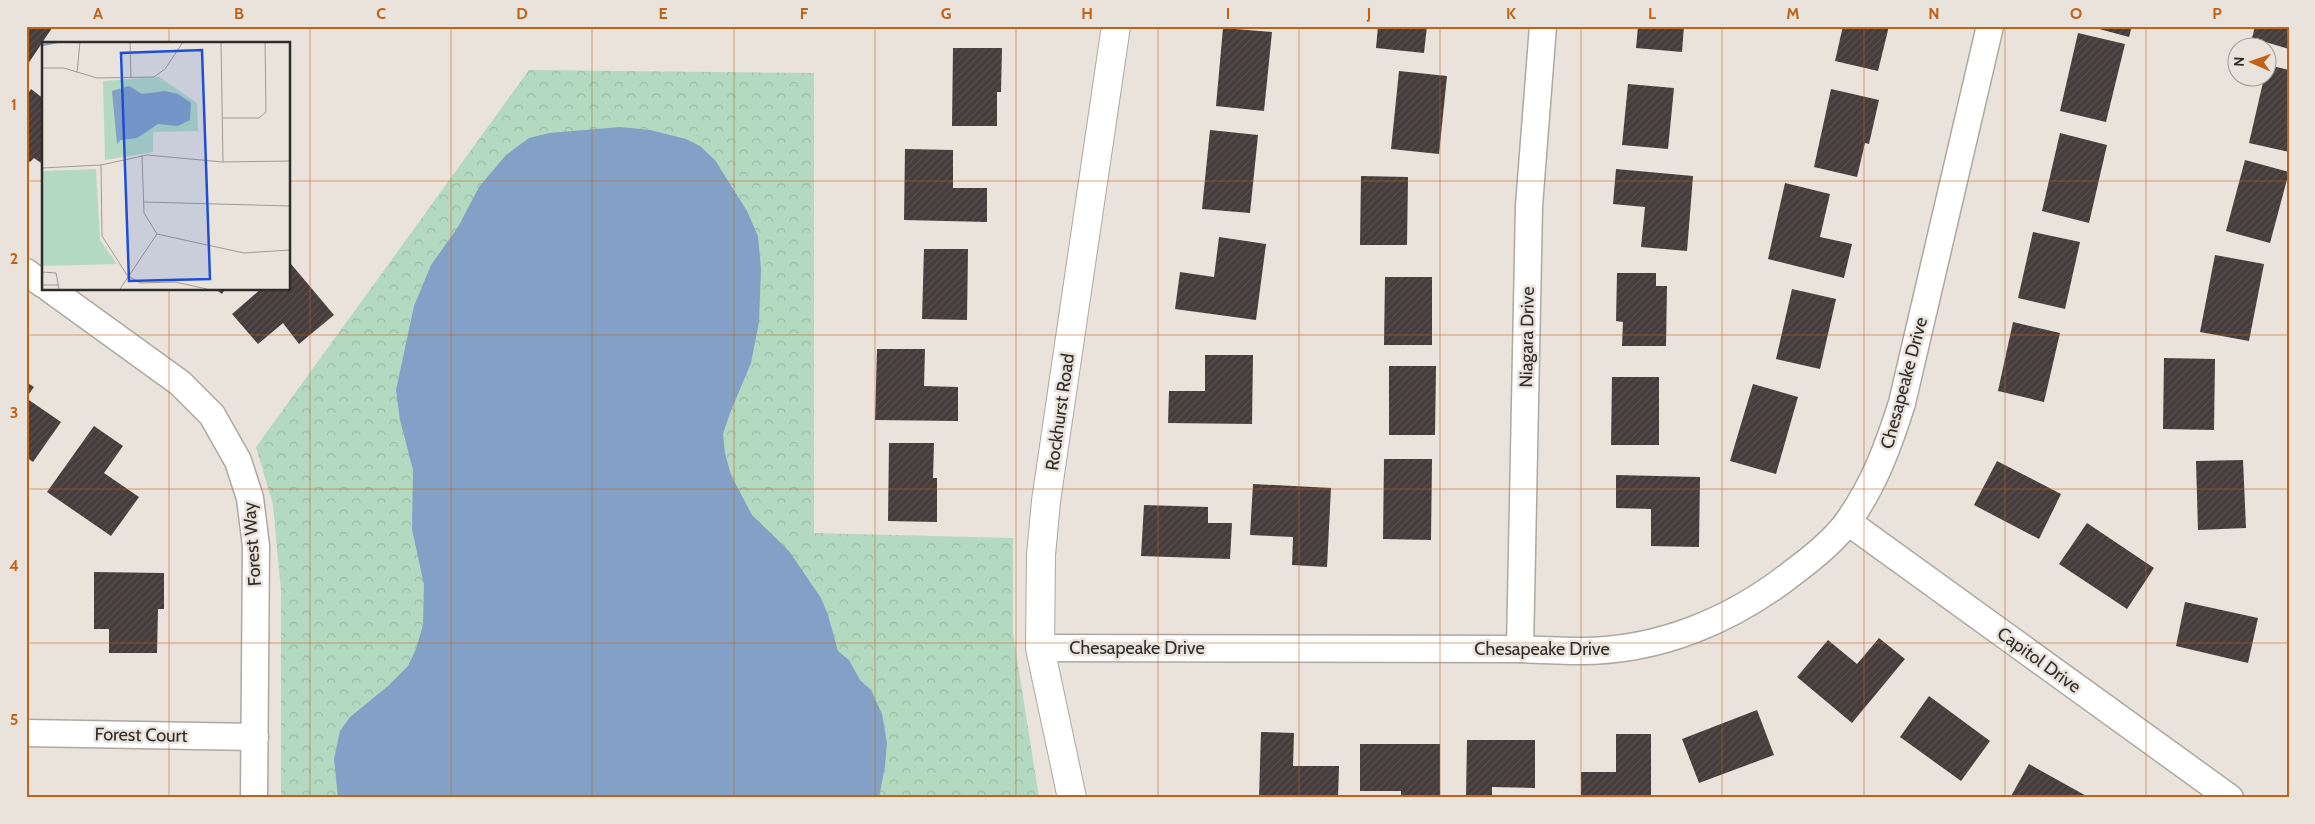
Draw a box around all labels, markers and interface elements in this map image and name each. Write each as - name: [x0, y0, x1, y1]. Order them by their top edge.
- text: A: [93, 4, 103, 23]
- text: B: [234, 4, 244, 23]
- text: C: [376, 4, 386, 23]
- text: D: [516, 4, 528, 23]
- text: E: [658, 4, 668, 23]
- text: F: [800, 4, 809, 23]
- text: G: [941, 4, 951, 23]
- text: H: [1081, 4, 1093, 23]
- text: I: [1226, 4, 1230, 23]
- text: J: [1366, 4, 1371, 23]
- text: K: [1506, 4, 1516, 23]
- text: L: [1648, 4, 1656, 23]
- text: M: [1786, 4, 1800, 23]
- text: N: [1928, 4, 1940, 23]
- text: O: [2070, 4, 2082, 23]
- text: P: [2212, 4, 2222, 23]
- north arrow: [2228, 38, 2278, 88]
- inset map: [42, 42, 290, 290]
- text: N: [2230, 56, 2248, 67]
- text: 1: [11, 95, 17, 114]
- text: 2: [10, 249, 18, 268]
- street label: Niagara Drive: [1515, 286, 1539, 388]
- street label: Chesapeake Drive: [1876, 315, 1932, 451]
- street label: Rockhurst Road: [1041, 352, 1079, 472]
- text: 3: [10, 403, 18, 422]
- street label: Forest Way: [238, 501, 266, 587]
- text: 4: [9, 556, 19, 575]
- street label: Capitol Drive: [1993, 622, 2085, 698]
- street label: Chesapeake Drive: [1069, 637, 1205, 659]
- street label: Chesapeake Drive: [1474, 638, 1610, 660]
- text: 5: [10, 710, 18, 729]
- street label: Forest Court: [94, 723, 188, 747]

